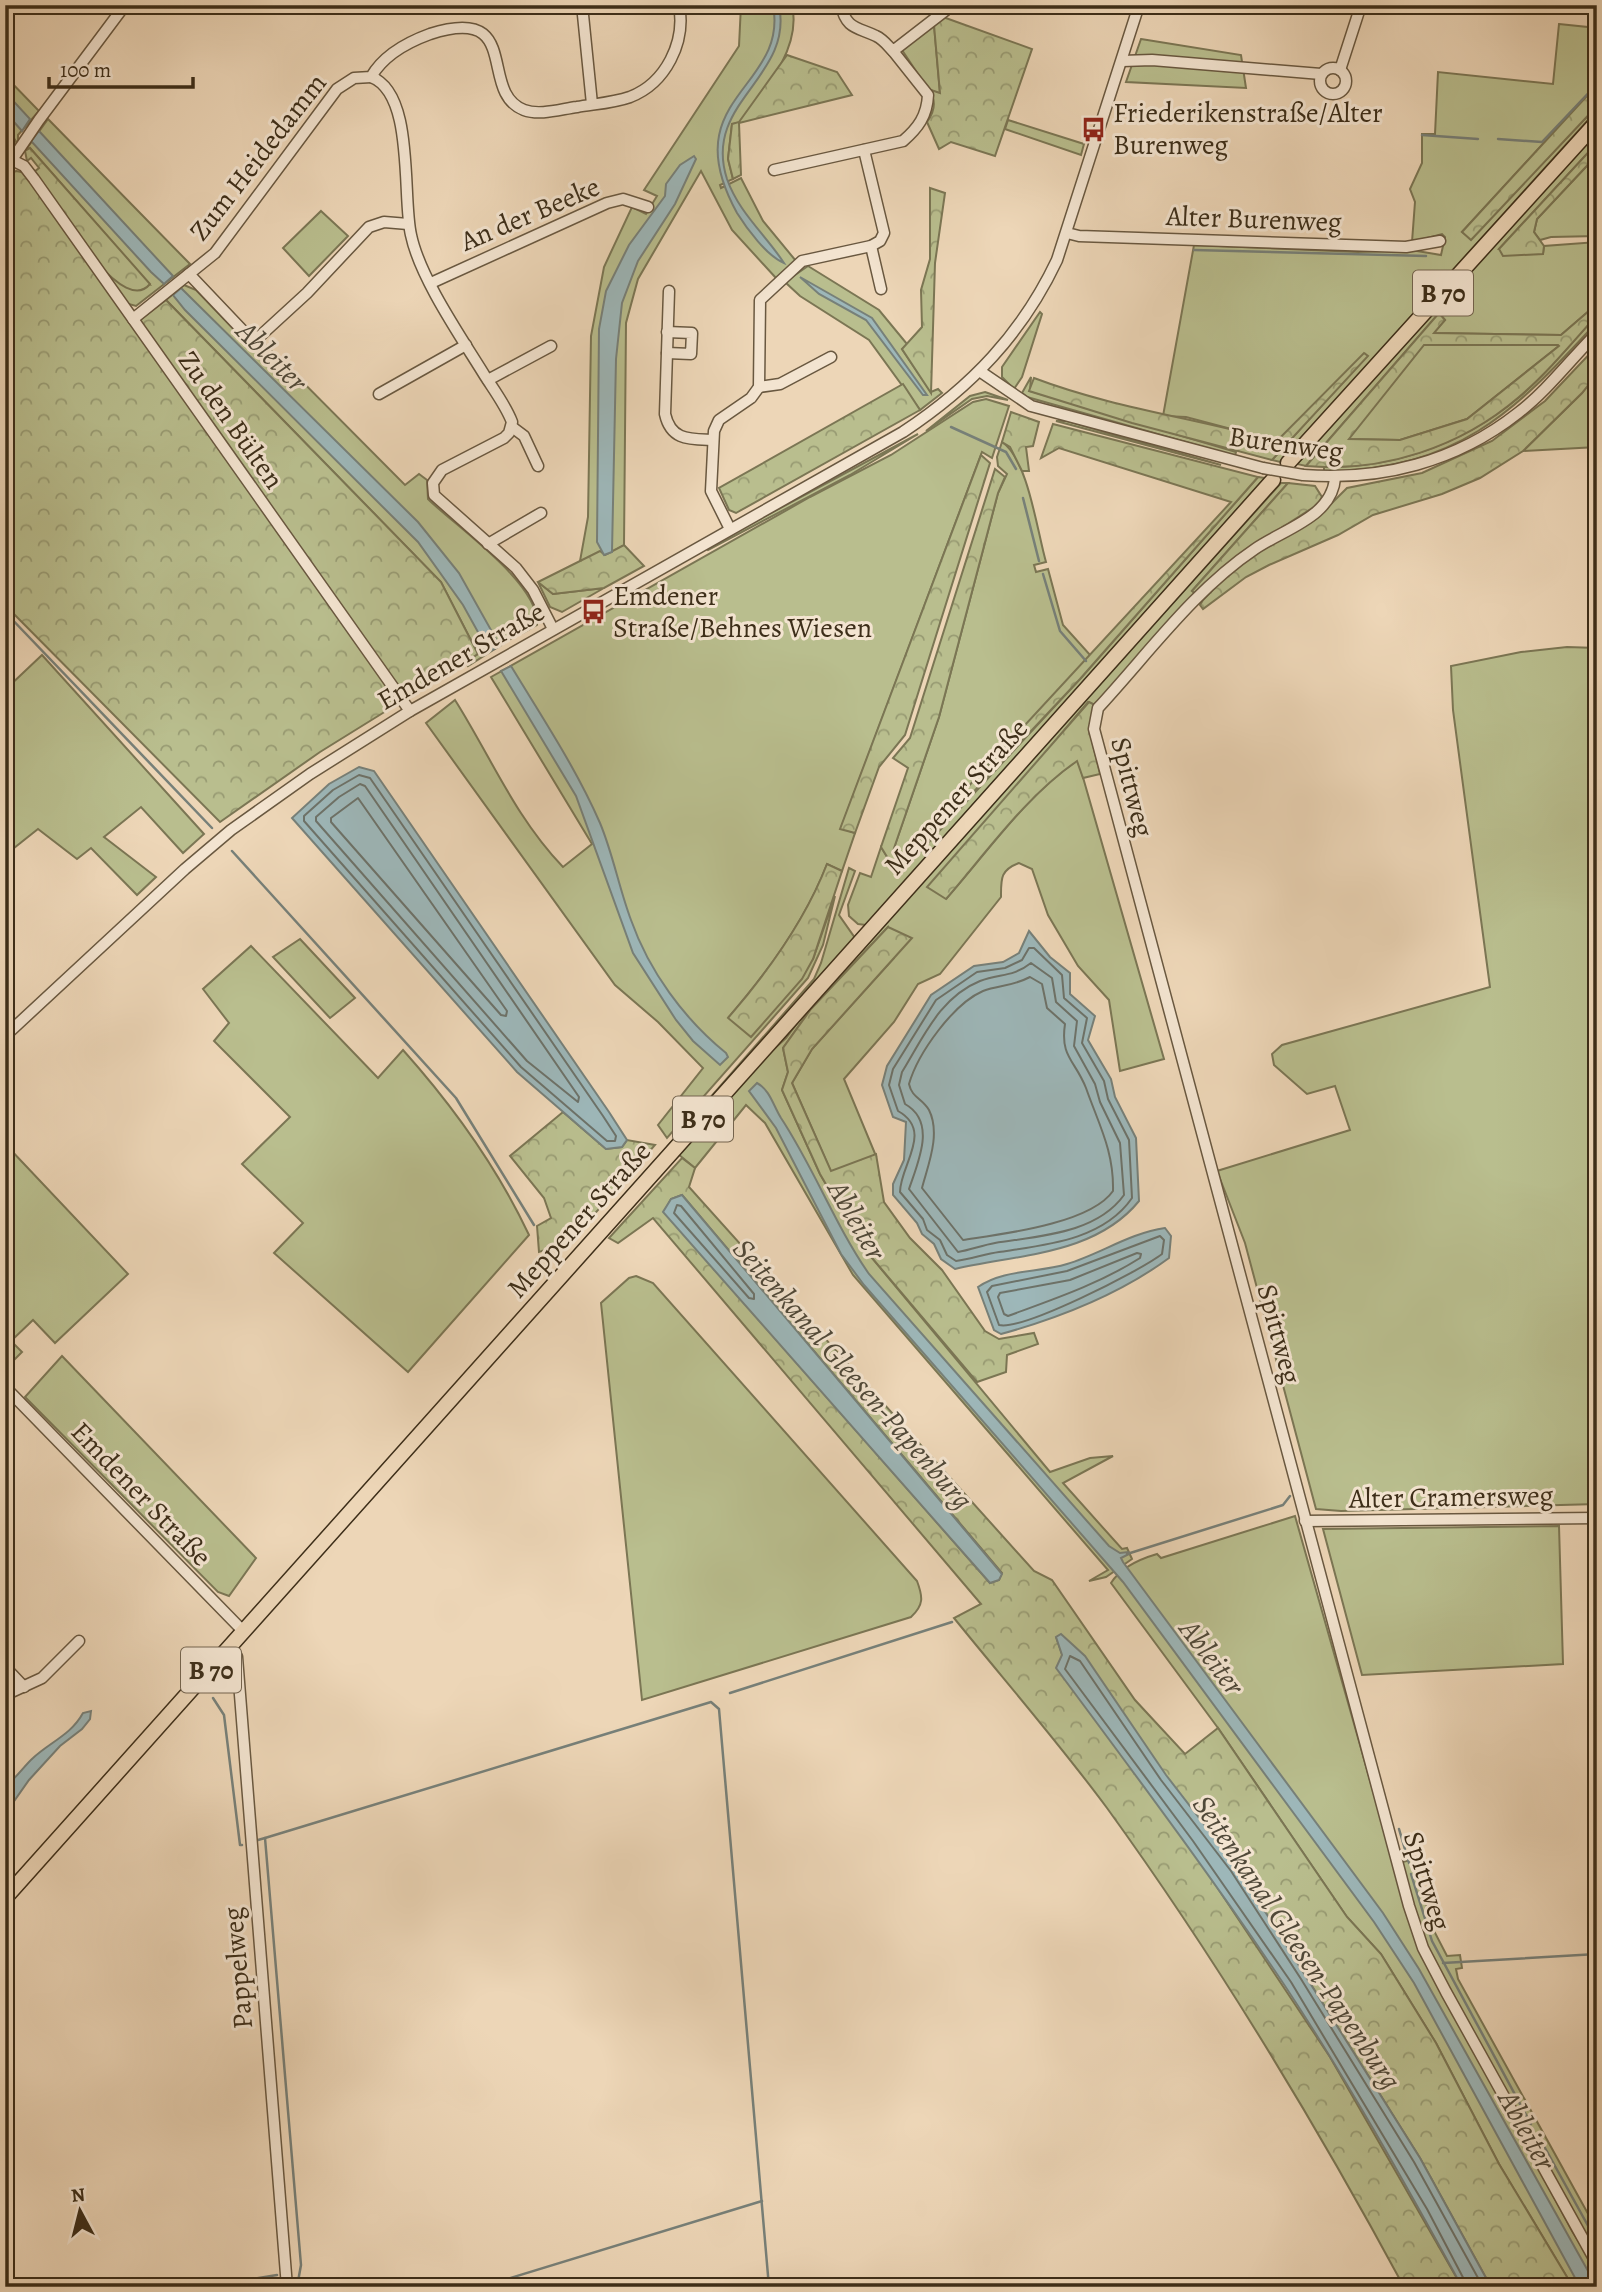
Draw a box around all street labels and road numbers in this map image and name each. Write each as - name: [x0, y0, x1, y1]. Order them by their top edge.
- street label: Zum Heidedamm: [181, 65, 335, 249]
- street label: An der Beeke: [454, 168, 606, 261]
- street label: Alter Burenweg: [1164, 197, 1343, 241]
- road number: B 70: [1413, 270, 1473, 316]
- street label: Zu den Bülten: [169, 343, 293, 497]
- street label: Burenweg: [1226, 417, 1346, 471]
- street label: Emdener Straße: [370, 593, 552, 719]
- street label: Meppener Straße: [875, 710, 1037, 884]
- street label: Spittweg: [1101, 733, 1163, 841]
- road number: B 70: [673, 1096, 733, 1142]
- street label: Meppener Straße: [498, 1133, 660, 1307]
- street label: Spittweg: [1248, 1280, 1310, 1388]
- street label: Emdener Straße: [62, 1413, 220, 1575]
- street label: Alter Cramersweg: [1347, 1476, 1554, 1518]
- road number: B 70: [181, 1648, 241, 1693]
- street label: Spittweg: [1394, 1827, 1460, 1935]
- street label: Pappelweg: [214, 1905, 262, 2031]

